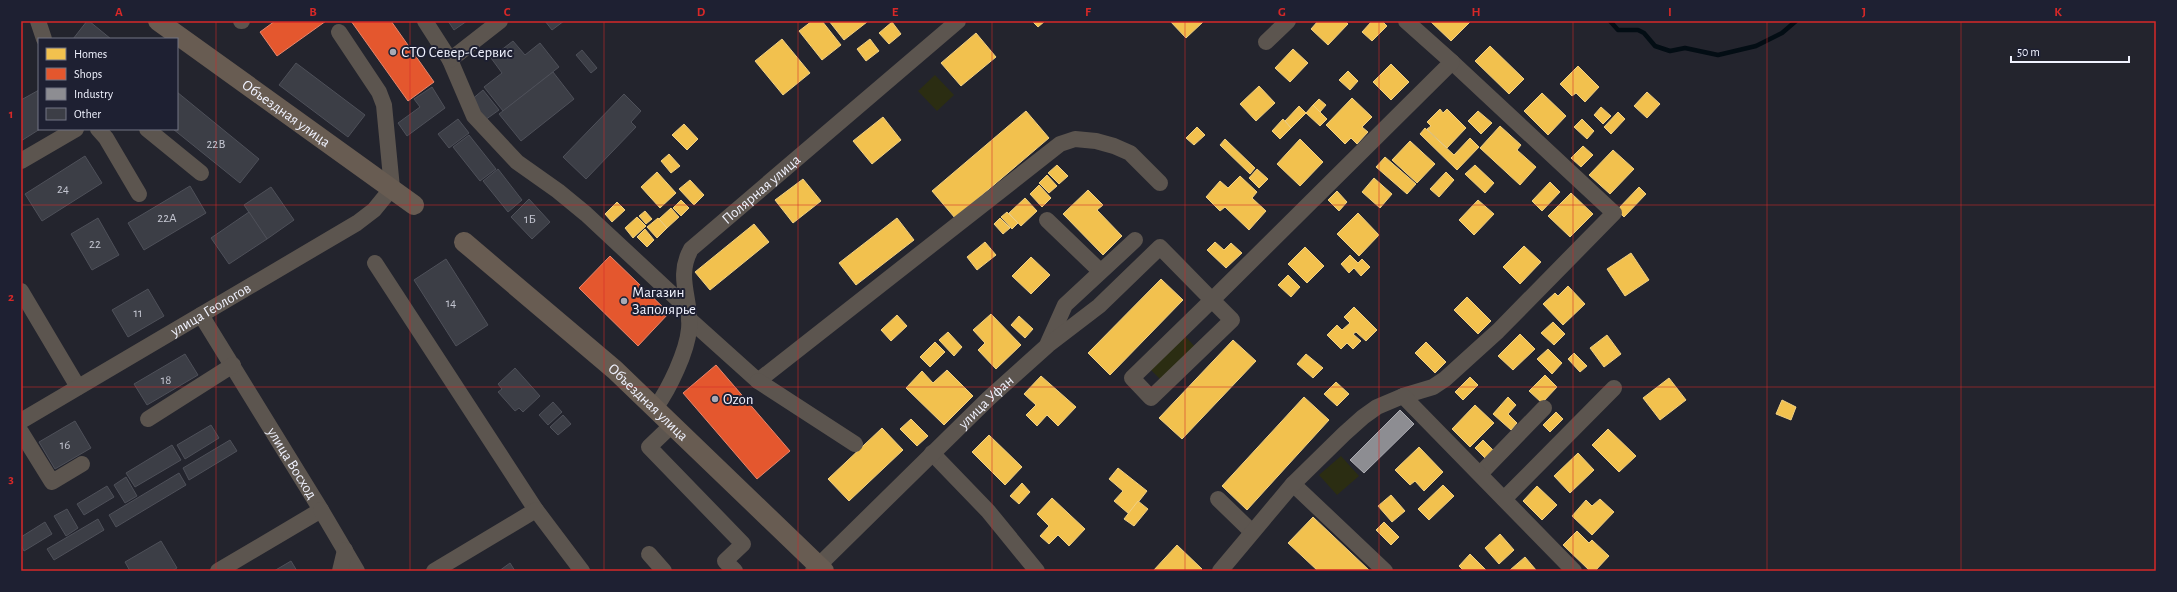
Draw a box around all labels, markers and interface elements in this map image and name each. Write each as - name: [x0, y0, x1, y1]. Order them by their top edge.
- text: A: [115, 6, 123, 19]
- text: B: [309, 6, 317, 19]
- text: C: [504, 6, 511, 19]
- text: D: [697, 6, 706, 19]
- text: E: [892, 6, 899, 19]
- text: F: [1085, 6, 1092, 19]
- text: G: [1278, 6, 1286, 19]
- text: H: [1471, 6, 1481, 19]
- text: I: [1668, 6, 1672, 19]
- text: J: [1862, 6, 1866, 19]
- text: K: [2054, 6, 2062, 19]
- legend: [38, 38, 178, 130]
- scale bar: [2011, 38, 2129, 64]
- place label: СТО Север-Сервис: [401, 45, 513, 60]
- text: 50 m: [2017, 46, 2040, 58]
- marker: СТО Север-Сервис: [388, 47, 398, 57]
- text: Homes: [74, 48, 107, 60]
- text: Shops: [74, 68, 102, 80]
- street label: Объездная улица: [239, 77, 333, 150]
- text: Industry: [74, 88, 113, 101]
- text: 1: [9, 108, 13, 121]
- text: Other: [74, 108, 101, 120]
- house number: 22В: [206, 138, 226, 151]
- street label: Полярная улица: [719, 152, 803, 227]
- house number: 24: [57, 183, 69, 196]
- house number: 22А: [157, 212, 177, 225]
- house number: 1Б: [524, 213, 536, 226]
- house number: 22: [89, 238, 101, 251]
- street label: улица Геологов: [167, 280, 253, 339]
- place label: Магазин Заполярье: [632, 285, 696, 317]
- text: 2: [8, 291, 14, 304]
- marker: Магазин Заполярье: [619, 296, 629, 306]
- house number: 14: [446, 297, 456, 310]
- house number: 11: [134, 307, 142, 320]
- street label: Объездная улица: [605, 360, 691, 444]
- street label: улица Уфан: [955, 372, 1016, 432]
- house number: 18: [161, 374, 171, 387]
- place label: Ozon: [723, 392, 753, 407]
- marker: Ozon: [710, 394, 720, 404]
- street label: улица Восход: [264, 424, 320, 502]
- house number: 16: [60, 439, 70, 452]
- text: 3: [8, 473, 14, 486]

